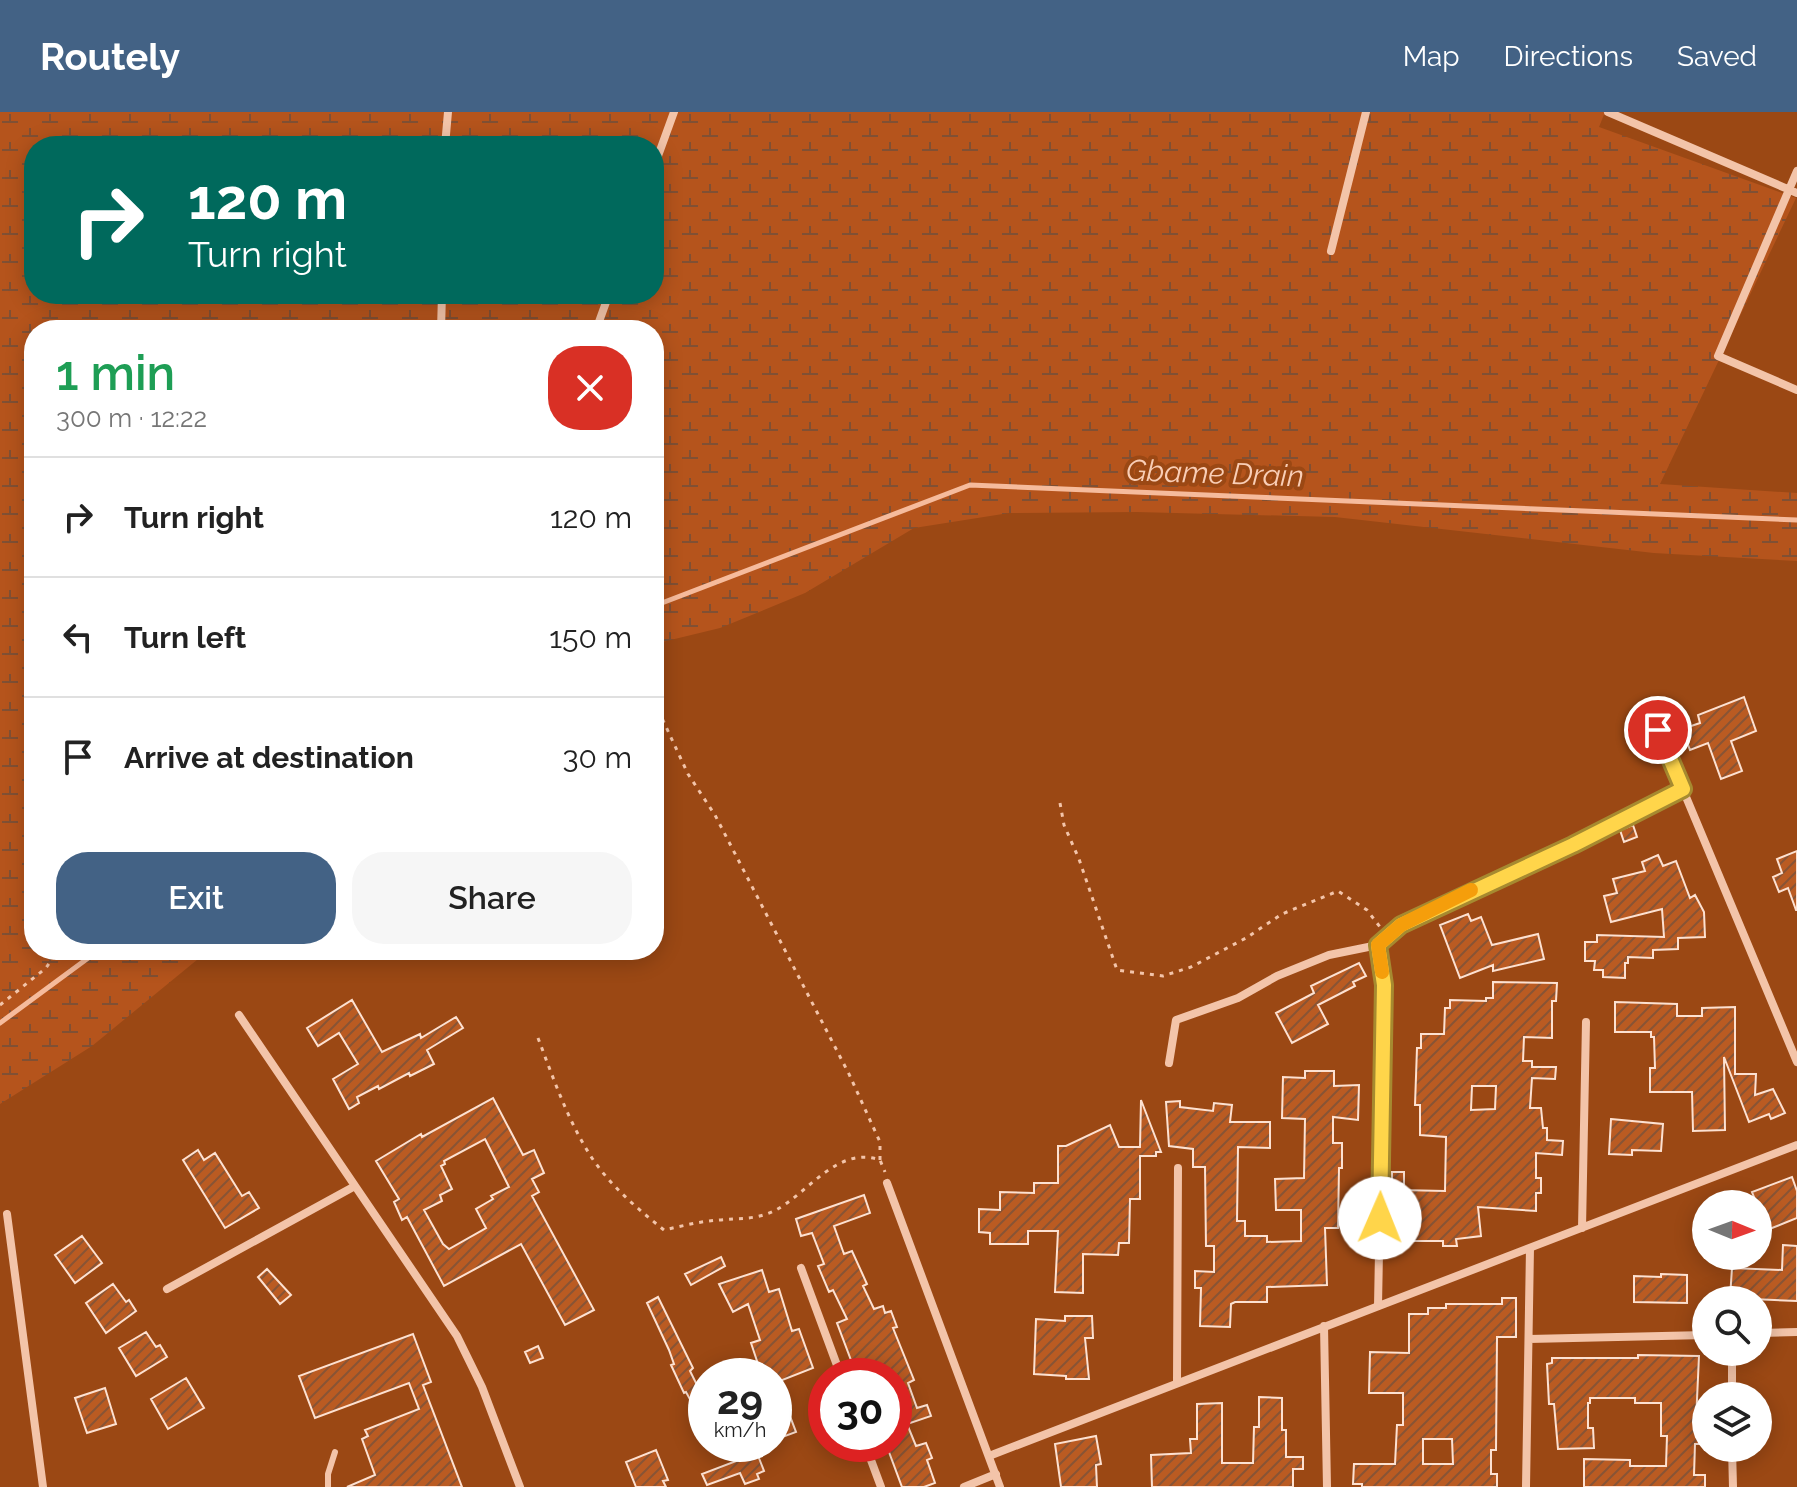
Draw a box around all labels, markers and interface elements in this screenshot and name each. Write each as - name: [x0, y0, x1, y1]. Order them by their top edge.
- text: Routely: [40, 34, 180, 79]
- text: Map: [1403, 40, 1460, 73]
- text: Directions: [1504, 40, 1633, 73]
- text: Saved: [1677, 40, 1757, 73]
- text: 120 m: [188, 166, 347, 232]
- icon: right: [56, 168, 160, 272]
- text: Turn right: [188, 233, 347, 275]
- text: 1 min: [56, 345, 175, 401]
- button: close: [548, 346, 632, 430]
- text: 300 m · 12:22: [56, 403, 207, 433]
- water label: Gbame Drain: [1125, 452, 1305, 494]
- icon: right: [56, 495, 100, 539]
- text: Turn right: [124, 500, 264, 535]
- text: 120 m: [550, 500, 632, 535]
- icon: left: [56, 615, 100, 659]
- text: Turn left: [124, 620, 246, 655]
- text: 150 m: [549, 620, 632, 655]
- pin: [1624, 696, 1692, 764]
- icon: arrive: [1636, 708, 1680, 752]
- icon: arrive: [56, 735, 100, 779]
- text: Arrive at destination: [124, 740, 414, 775]
- text: 30 m: [562, 740, 632, 775]
- button: Exit: [56, 852, 336, 944]
- button: Share: [352, 852, 632, 944]
- position arrow: [1338, 1176, 1422, 1260]
- north arrow: [1692, 1190, 1772, 1270]
- map controls: [1692, 1190, 1772, 1462]
- button: search: [1692, 1286, 1772, 1366]
- speed limit sign: 30: [808, 1358, 912, 1462]
- text: 29: [717, 1376, 763, 1423]
- button: layers: [1692, 1382, 1772, 1462]
- text: km/h: [714, 1418, 766, 1442]

